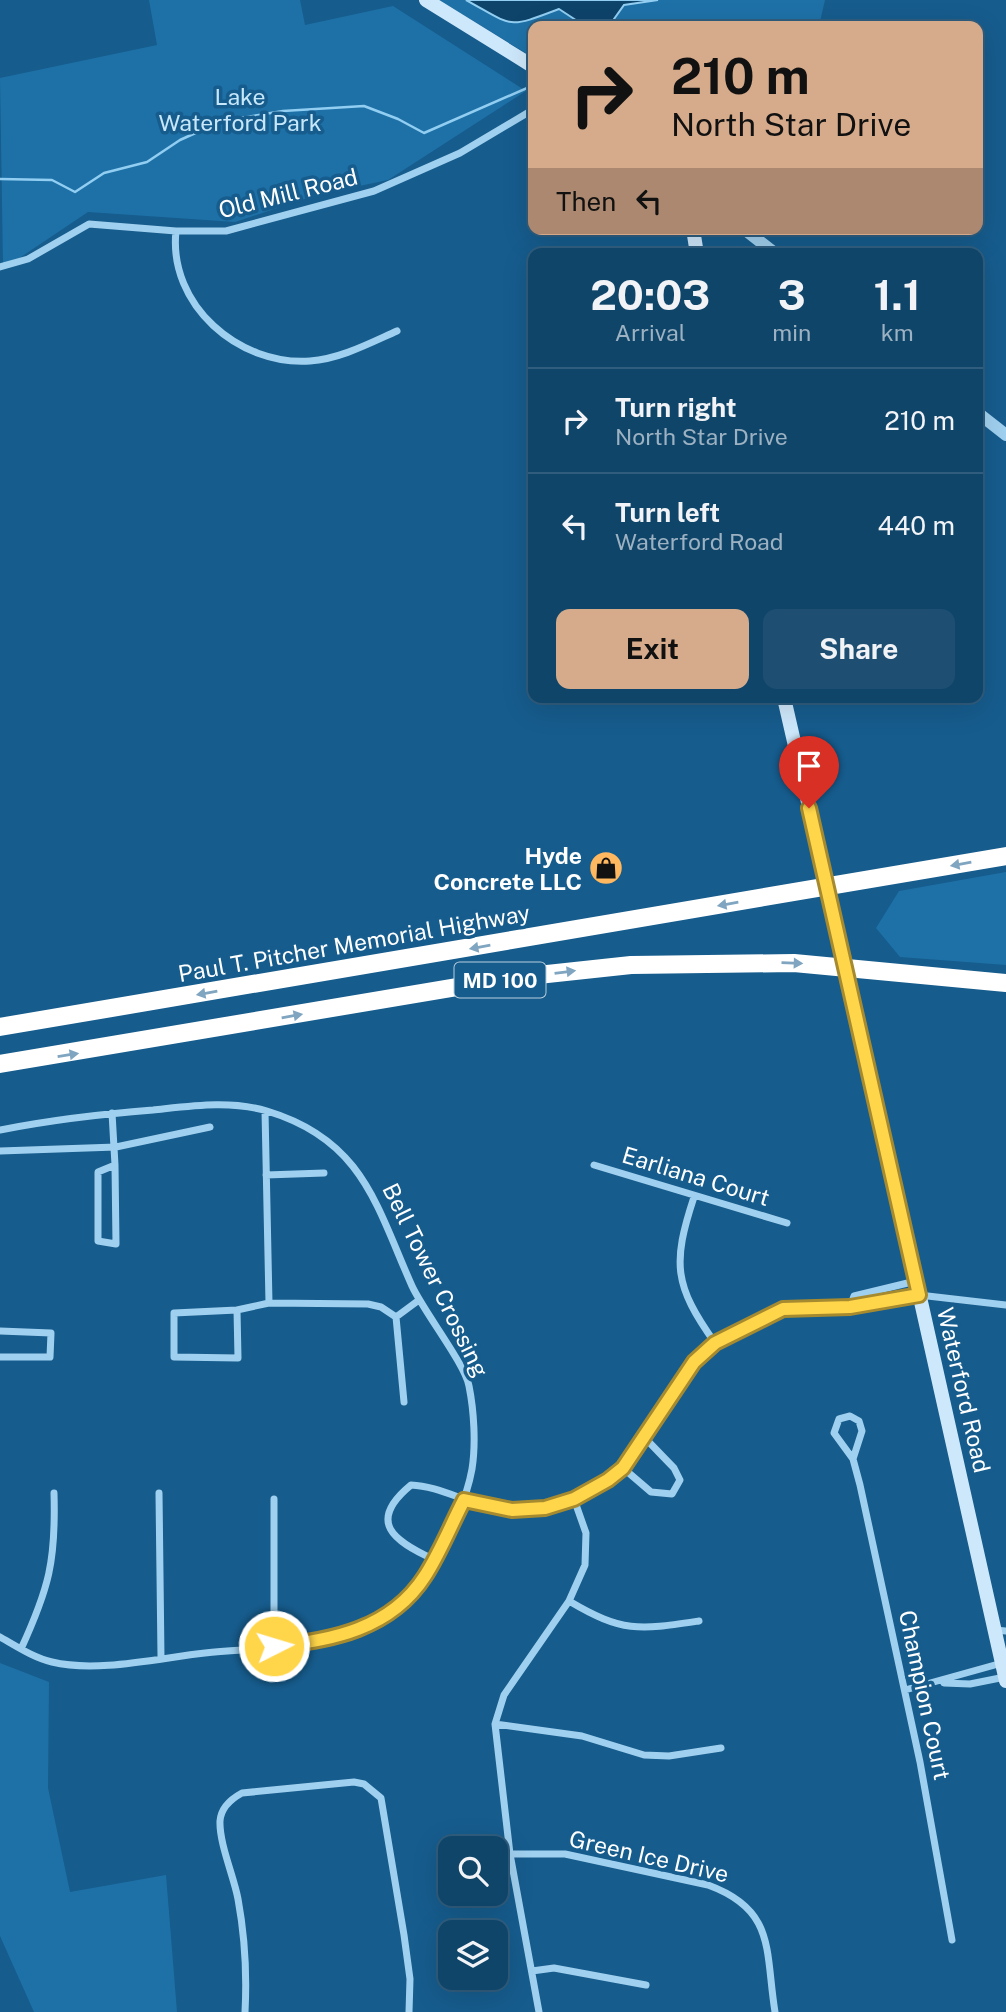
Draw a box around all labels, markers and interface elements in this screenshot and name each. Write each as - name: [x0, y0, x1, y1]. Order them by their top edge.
- text: 210 m: [671, 47, 810, 105]
- icon: right: [556, 49, 647, 140]
- park label: Lake Waterford Park: [158, 83, 322, 136]
- text: North Star Drive: [671, 106, 911, 143]
- street label: Old Mill Road: [216, 163, 360, 223]
- icon: left: [630, 182, 668, 220]
- text: Then: [556, 186, 616, 217]
- text: 20:03: [590, 270, 710, 319]
- text: 3: [778, 270, 806, 319]
- text: 1.1: [874, 270, 921, 319]
- text: Arrival: [615, 319, 686, 346]
- text: min: [772, 319, 811, 346]
- text: km: [881, 319, 914, 346]
- text: Turn right: [615, 392, 737, 423]
- icon: right: [556, 402, 594, 440]
- text: 210 m: [884, 405, 955, 436]
- text: North Star Drive: [615, 423, 788, 450]
- text: Turn left: [615, 497, 720, 528]
- icon: left: [556, 507, 594, 545]
- text: 440 m: [878, 510, 955, 541]
- text: Waterford Road: [615, 528, 784, 555]
- button: Exit: [556, 609, 749, 689]
- button: Share: [763, 609, 955, 689]
- pin: [779, 736, 839, 808]
- icon: arrive: [790, 747, 828, 785]
- place label: Hyde Concrete LLC: [434, 842, 582, 895]
- shop icon: Hyde Concrete LLC: [587, 849, 625, 887]
- one-way arrow: [950, 859, 972, 870]
- street label: Paul T. Pitcher Memorial Highway: [176, 899, 532, 987]
- one-way arrow: [717, 899, 739, 910]
- one-way arrow: [469, 941, 491, 952]
- one-way arrow: [781, 957, 803, 968]
- road number: MD 100: [454, 962, 546, 998]
- one-way arrow: [554, 966, 576, 977]
- one-way arrow: [196, 988, 218, 999]
- one-way arrow: [281, 1010, 303, 1021]
- one-way arrow: [57, 1049, 79, 1060]
- street label: Earliana Court: [619, 1141, 773, 1211]
- street label: Bell Tower Crossing: [377, 1179, 495, 1381]
- street label: Waterford Road: [932, 1305, 996, 1475]
- street label: Champion Court: [894, 1608, 956, 1782]
- position arrow: [237, 1609, 311, 1683]
- street label: Green Ice Drive: [567, 1825, 731, 1887]
- map controls: [438, 1836, 508, 1990]
- button: search: [438, 1836, 508, 1906]
- button: layers: [438, 1920, 508, 1990]

